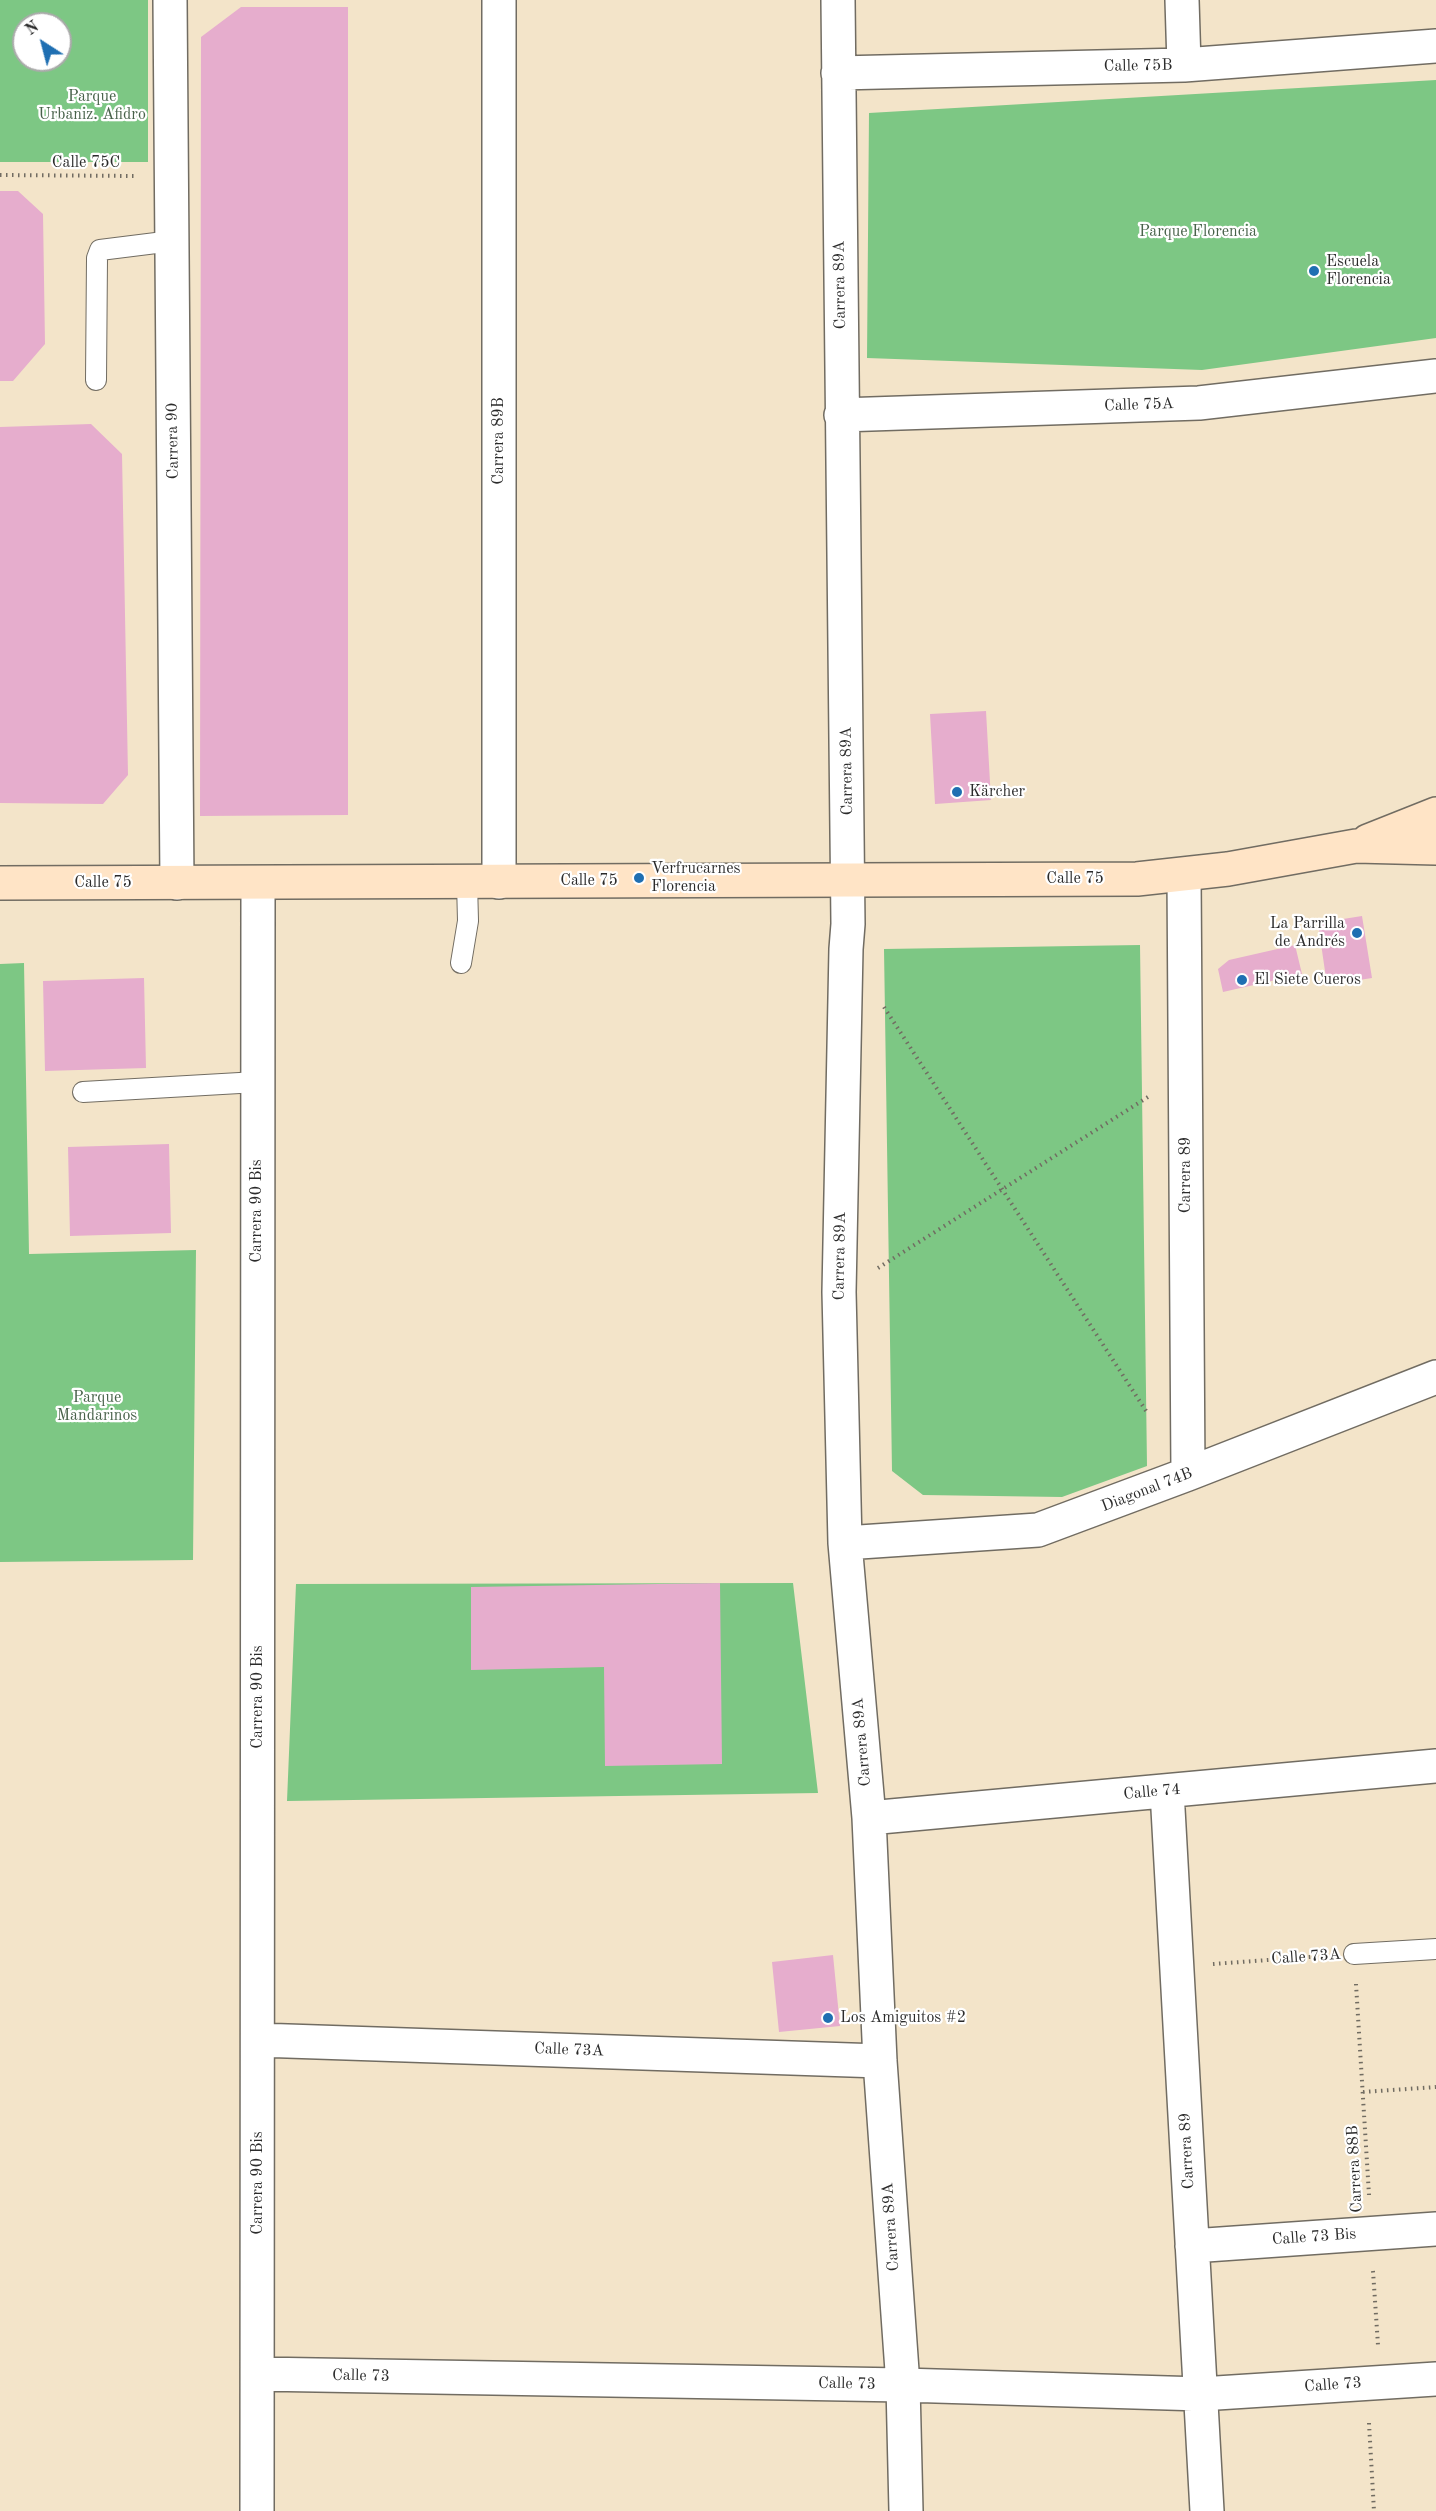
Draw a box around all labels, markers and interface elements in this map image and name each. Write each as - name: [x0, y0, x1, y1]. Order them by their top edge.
- north arrow: [12, 12, 72, 72]
- text: N: [23, 19, 42, 39]
- street label: Calle 75B: [1103, 56, 1173, 76]
- park label: Parque Urbaniz. Afidro: [38, 87, 146, 125]
- street label: Calle 75C: [52, 153, 120, 173]
- park label: Parque Florencia: [1139, 222, 1257, 242]
- street label: Carrera 89A: [830, 240, 850, 330]
- place label: Escuela Florencia: [1326, 252, 1391, 290]
- marker: Escuela Florencia: [1307, 264, 1321, 278]
- street label: Calle 75A: [1104, 394, 1174, 416]
- street label: Carrera 89B: [489, 397, 509, 485]
- street label: Carrera 90: [163, 403, 183, 479]
- street label: Carrera 89A: [837, 726, 857, 816]
- place label: Kärcher: [969, 782, 1025, 802]
- marker: Kärcher: [950, 785, 964, 799]
- place label: Verfrucarnes Florencia: [651, 859, 741, 897]
- street label: Calle 75: [1046, 869, 1104, 889]
- street label: Calle 75: [560, 871, 618, 891]
- marker: Verfrucarnes Florencia: [632, 871, 646, 885]
- street label: Calle 75: [74, 873, 132, 893]
- place label: La Parrilla de Andrés: [1270, 914, 1345, 952]
- marker: La Parrilla de Andrés: [1350, 926, 1364, 940]
- place label: El Siete Cueros: [1254, 970, 1361, 990]
- marker: El Siete Cueros: [1235, 973, 1249, 987]
- street label: Carrera 89: [1176, 1137, 1196, 1213]
- street label: Carrera 90 Bis: [247, 1159, 267, 1263]
- street label: Carrera 89A: [830, 1211, 850, 1301]
- park label: Parque Mandarinos: [57, 1388, 137, 1426]
- street label: Diagonal 74B: [1099, 1464, 1195, 1516]
- street label: Carrera 90 Bis: [248, 1645, 268, 1749]
- street label: Carrera 89A: [849, 1697, 875, 1787]
- street label: Calle 74: [1122, 1780, 1182, 1804]
- street label: Calle 73A: [1270, 1945, 1342, 1969]
- place label: Los Amiguitos #2: [840, 2008, 966, 2028]
- marker: Los Amiguitos #2: [821, 2011, 835, 2025]
- street label: Calle 73A: [534, 2039, 604, 2061]
- street label: Carrera 89: [1175, 2112, 1199, 2190]
- street label: Carrera 88B: [1343, 2125, 1367, 2213]
- street label: Carrera 90 Bis: [248, 2131, 268, 2235]
- street label: Carrera 89A: [878, 2182, 904, 2272]
- street label: Calle 73 Bis: [1271, 2224, 1357, 2250]
- street label: Calle 73: [332, 2366, 390, 2386]
- street label: Calle 73: [1304, 2373, 1362, 2397]
- street label: Calle 73: [818, 2374, 876, 2394]

